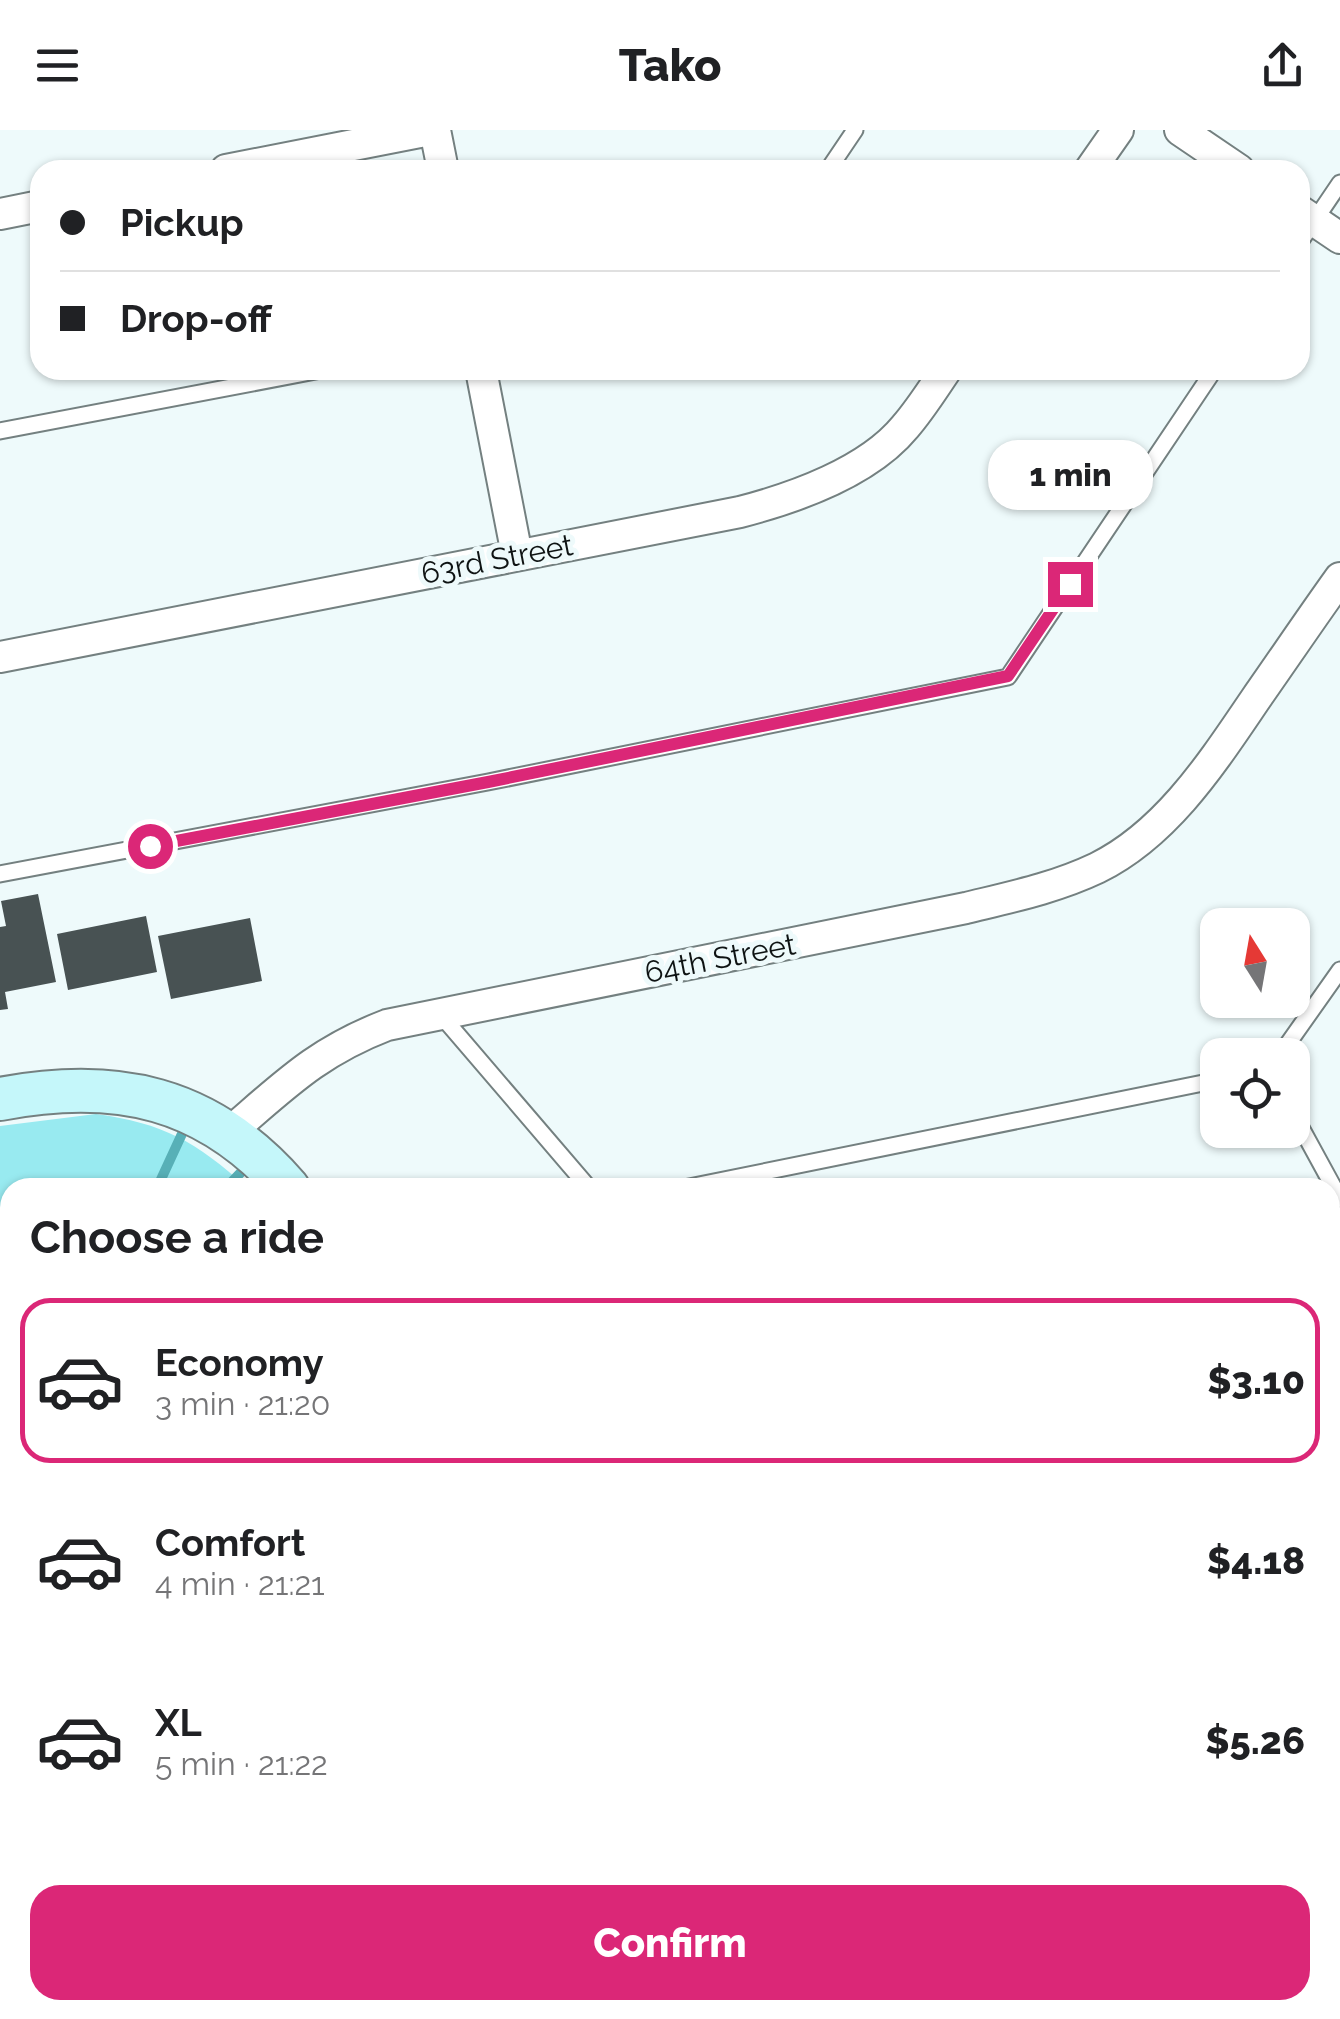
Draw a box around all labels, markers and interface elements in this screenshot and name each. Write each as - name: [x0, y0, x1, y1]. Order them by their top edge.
- icon: menu: [30, 38, 85, 93]
- icon: share: [1255, 38, 1310, 93]
- text: Tako: [619, 39, 721, 92]
- text: Pickup: [120, 200, 244, 245]
- text: Drop-off: [120, 296, 272, 341]
- callout: 1 min: [988, 439, 1152, 509]
- text: 1 min: [1029, 456, 1112, 493]
- street label: 63rd Street: [418, 527, 576, 591]
- route end: [1048, 562, 1093, 607]
- route start: [128, 824, 173, 869]
- north arrow: [1200, 908, 1310, 1018]
- map controls: [1200, 908, 1310, 1148]
- street label: 64th Street: [642, 926, 798, 990]
- button: locate: [1200, 1038, 1310, 1148]
- text: Choose a ride: [30, 1211, 324, 1264]
- icon: car: [35, 1336, 125, 1426]
- text: Economy: [155, 1340, 324, 1385]
- text: $3.10: [1207, 1358, 1305, 1403]
- text: 3 min · 21:20: [155, 1385, 330, 1422]
- icon: car: [35, 1516, 125, 1606]
- text: Comfort: [155, 1520, 305, 1565]
- text: $4.18: [1207, 1538, 1305, 1583]
- text: 4 min · 21:21: [155, 1565, 325, 1602]
- icon: car: [35, 1696, 125, 1786]
- text: XL: [155, 1700, 202, 1745]
- text: $5.26: [1205, 1718, 1305, 1763]
- text: 5 min · 21:22: [155, 1745, 328, 1782]
- button: Confirm: [30, 1885, 1310, 2000]

